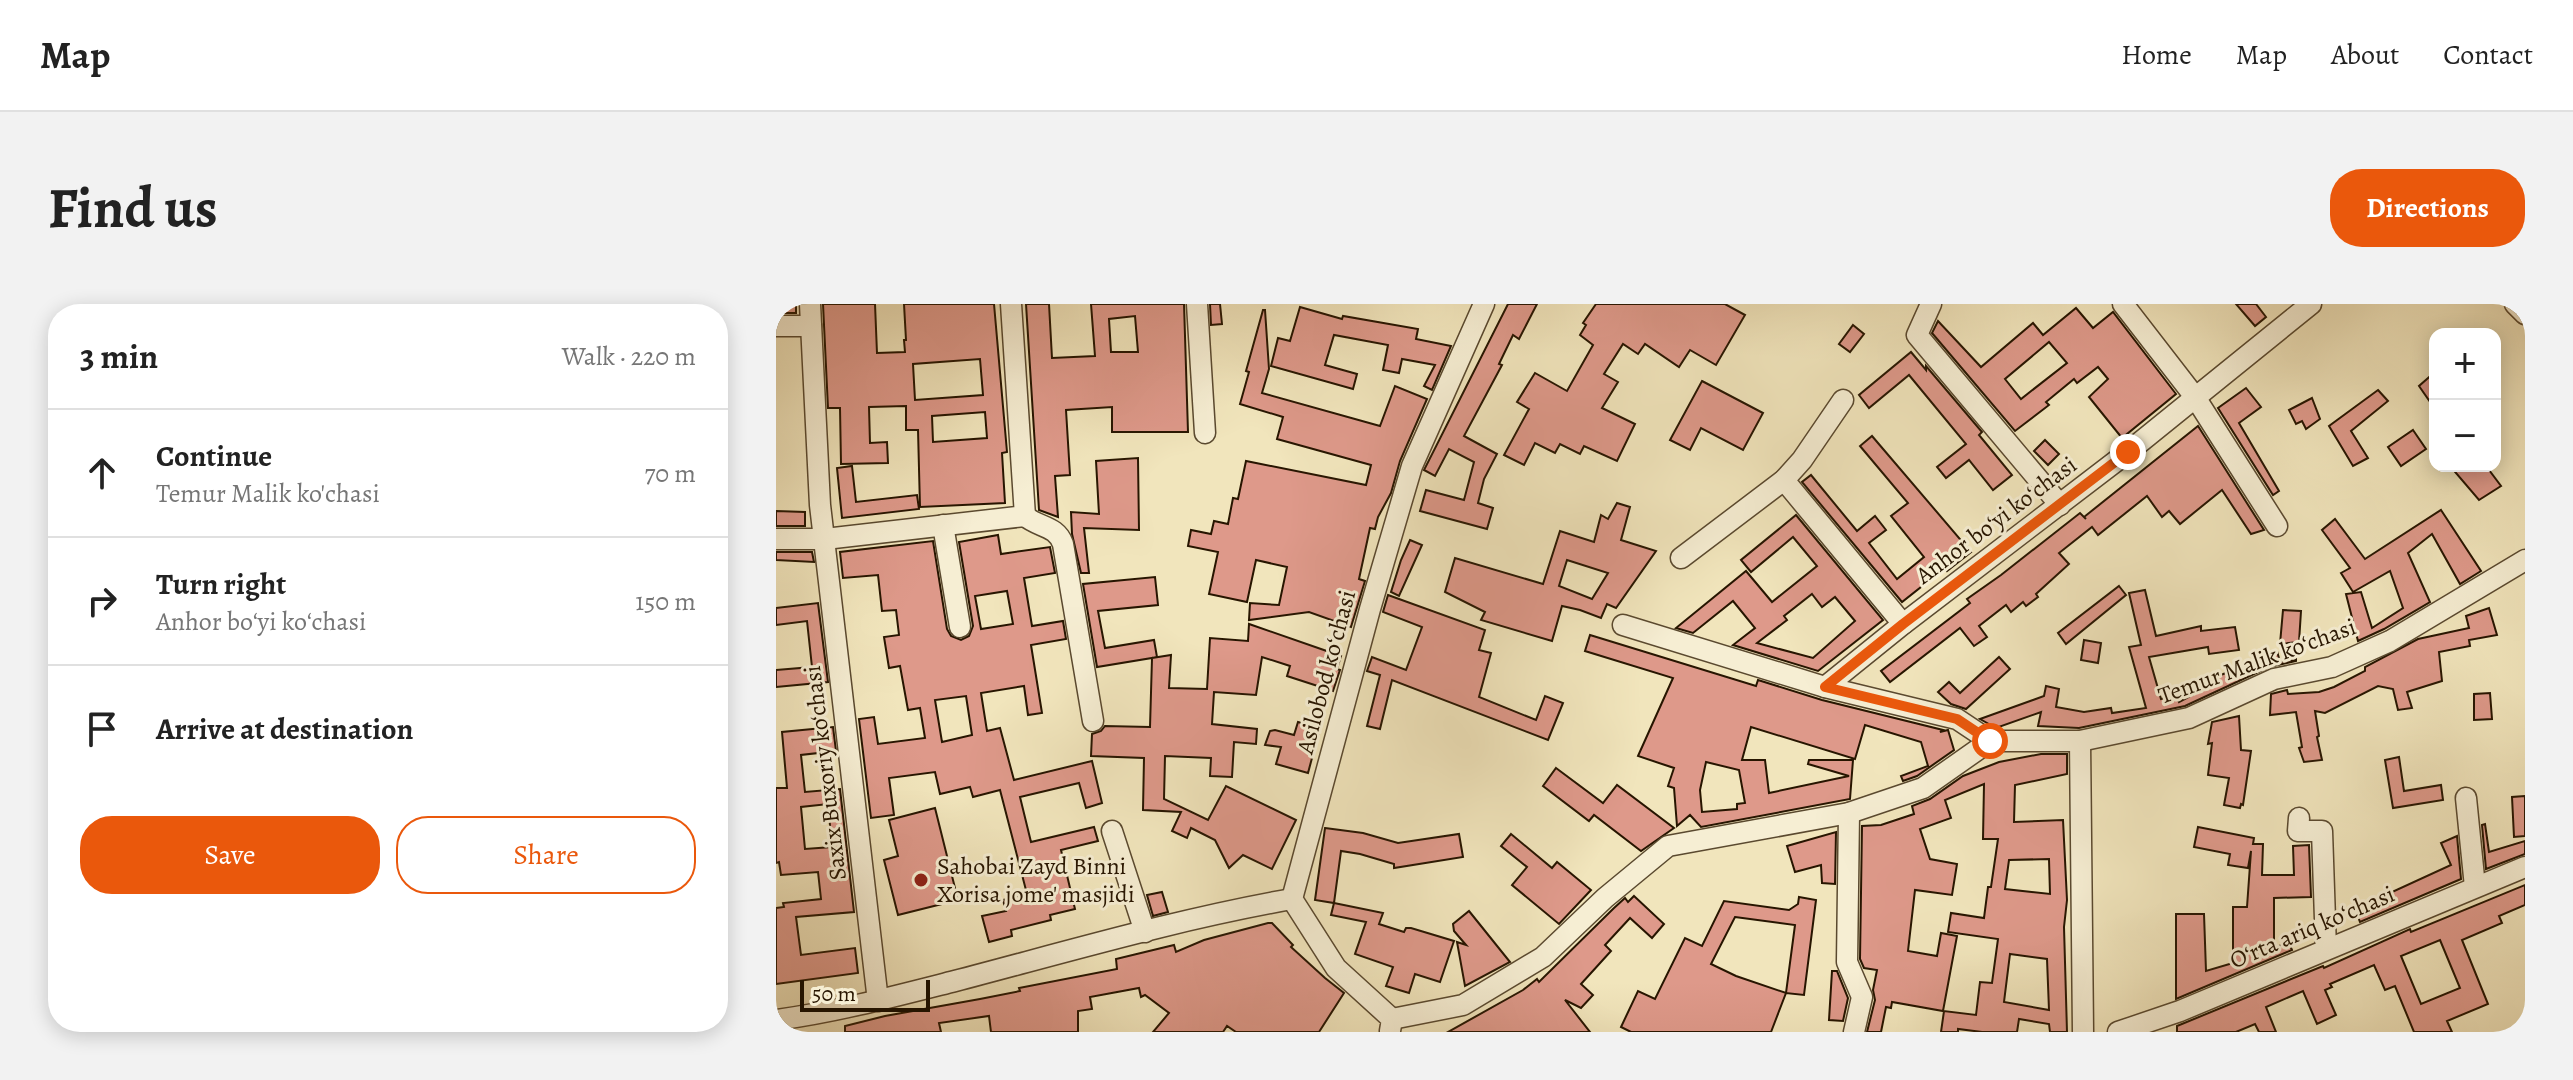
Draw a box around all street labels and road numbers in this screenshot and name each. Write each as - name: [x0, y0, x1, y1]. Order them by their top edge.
- street label: Anhor boʻyi koʻchasi: [1908, 449, 2083, 592]
- street label: Asilobod koʻchasi: [1289, 587, 1363, 758]
- street label: Temur Malik koʻchasi: [2154, 610, 2360, 712]
- street label: Saxix Buxoriy ko‘chasi: [796, 664, 854, 882]
- street label: Oʻrta ariq koʻchasi: [2225, 878, 2399, 976]

